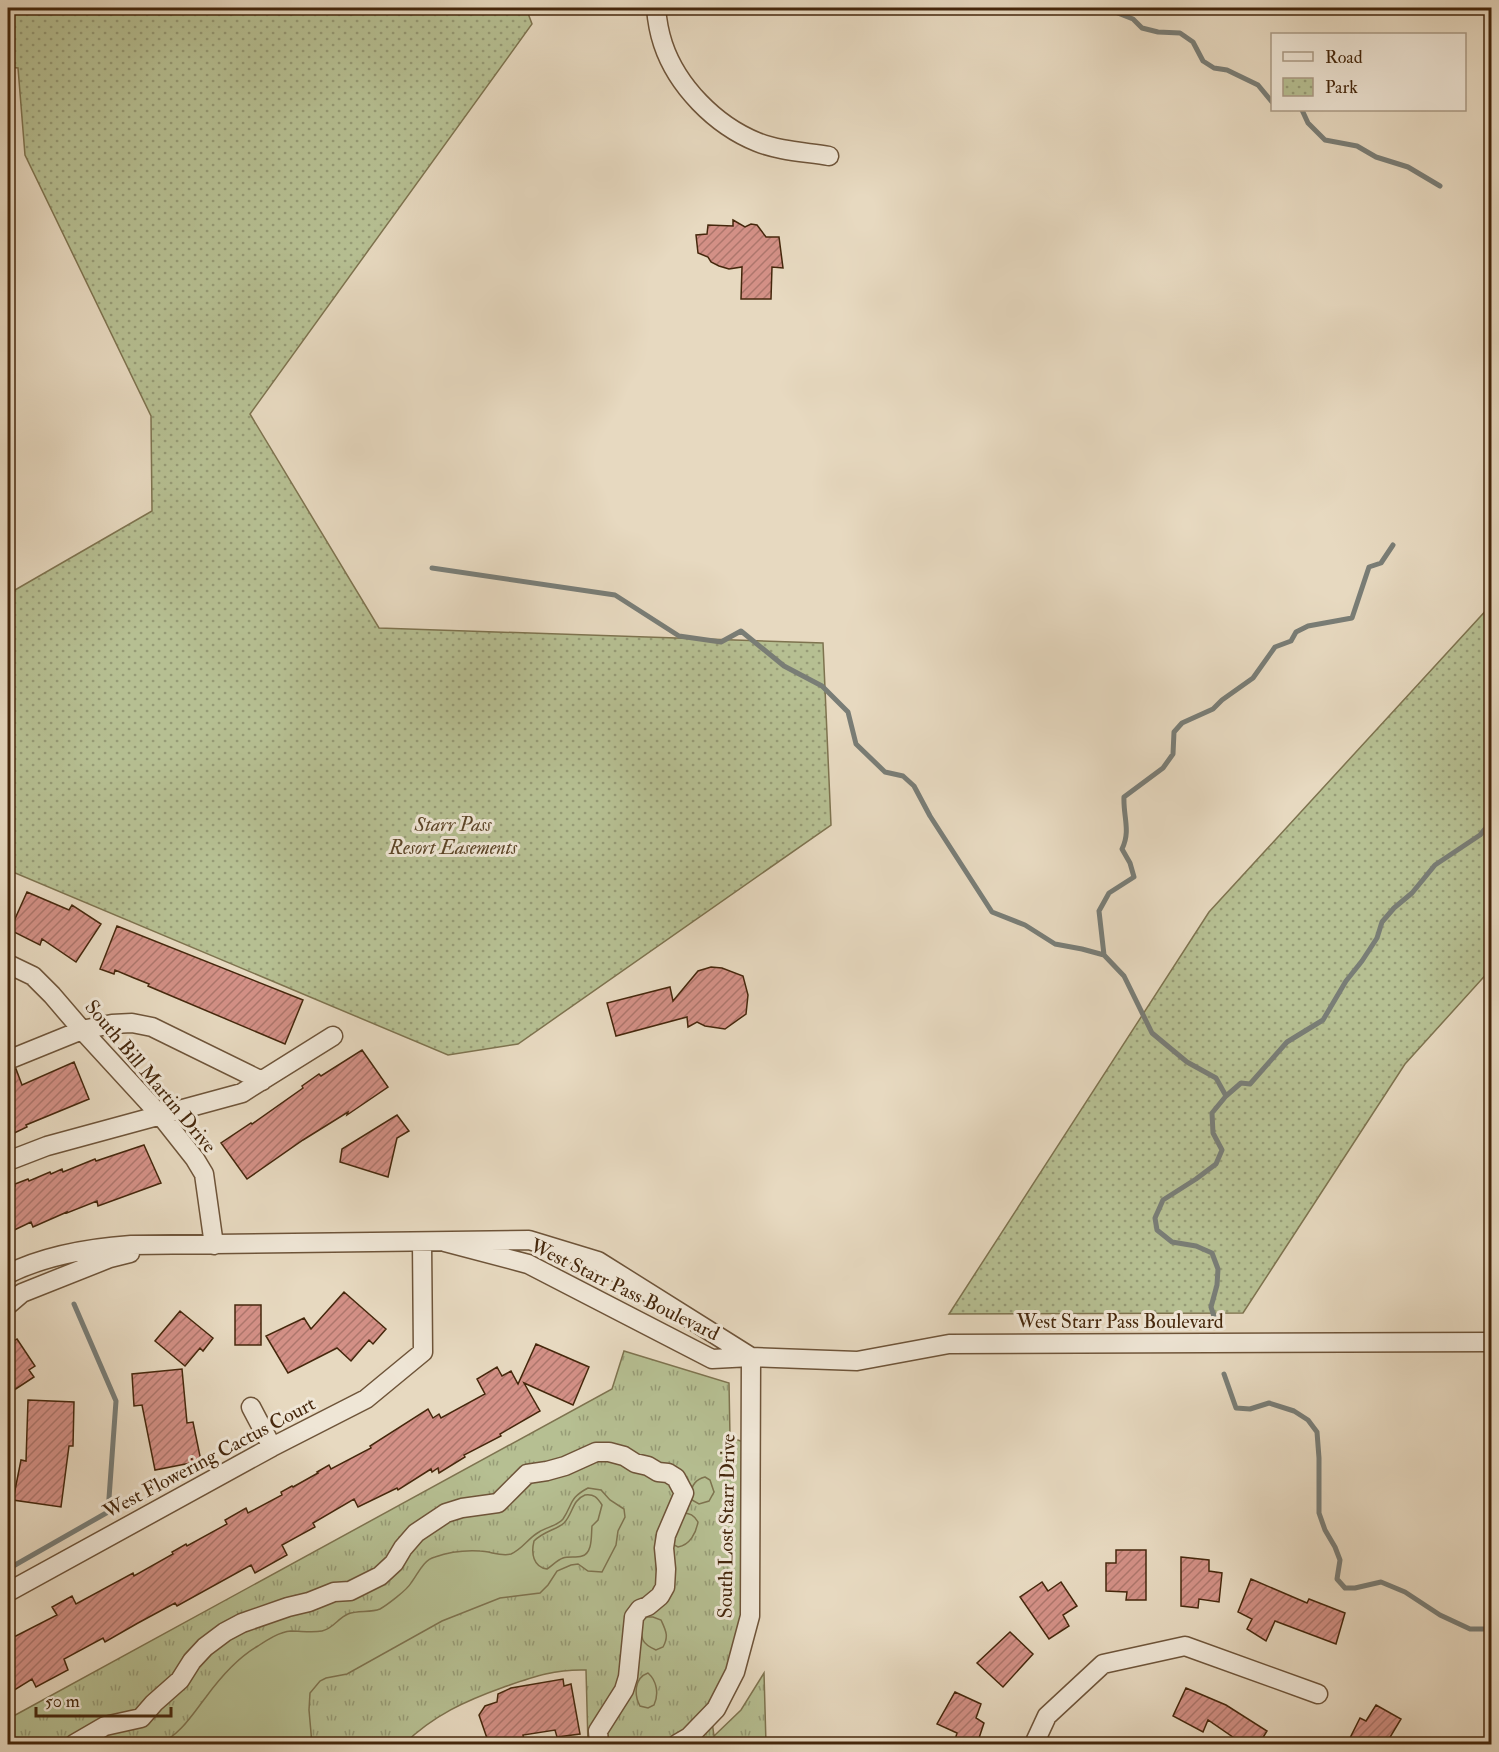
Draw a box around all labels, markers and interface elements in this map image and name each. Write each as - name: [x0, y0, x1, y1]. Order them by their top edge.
- legend: [1271, 33, 1466, 111]
- text: Road: [1325, 46, 1363, 69]
- text: Park: [1325, 76, 1358, 99]
- park label: Starr Pass Resort Easements: [388, 812, 518, 860]
- street label: South Bill Martin Drive: [79, 995, 222, 1158]
- street label: West Starr Pass Boulevard: [525, 1232, 724, 1346]
- street label: West Starr Pass Boulevard: [1015, 1309, 1224, 1334]
- street label: West Flowering Cactus Court: [98, 1391, 320, 1524]
- street label: South Lost Starr Drive: [712, 1433, 741, 1619]
- scale bar: [36, 1680, 171, 1718]
- text: 50 m: [45, 1690, 80, 1713]

